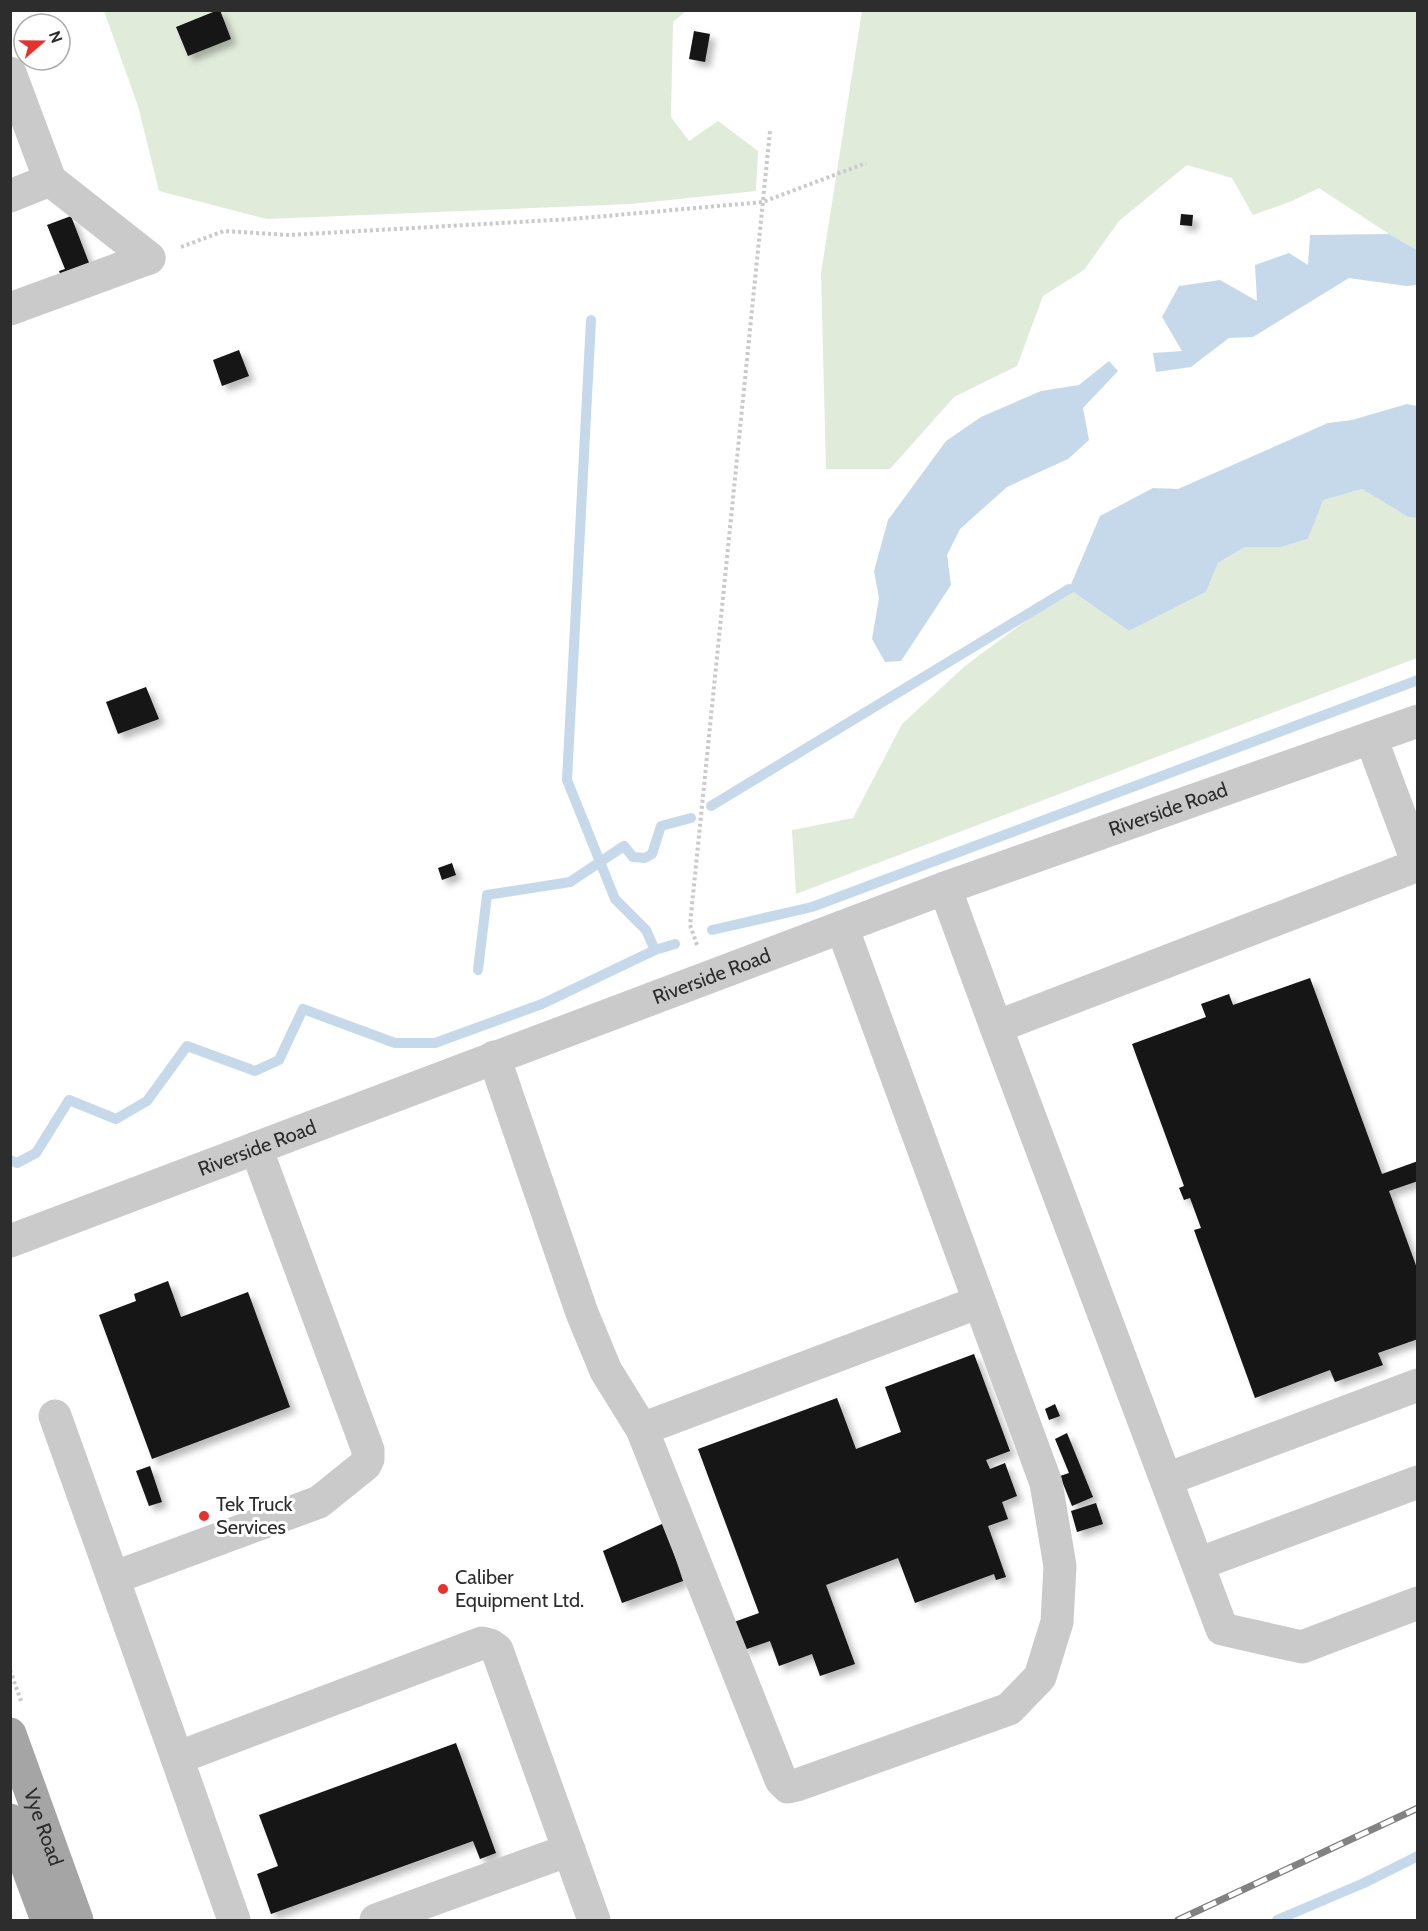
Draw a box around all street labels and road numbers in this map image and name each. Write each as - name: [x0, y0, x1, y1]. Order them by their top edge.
- street label: Riverside Road: [1106, 777, 1231, 841]
- street label: Riverside Road: [649, 943, 774, 1009]
- street label: Riverside Road: [195, 1115, 319, 1181]
- street label: Vye Road: [19, 1785, 68, 1869]

